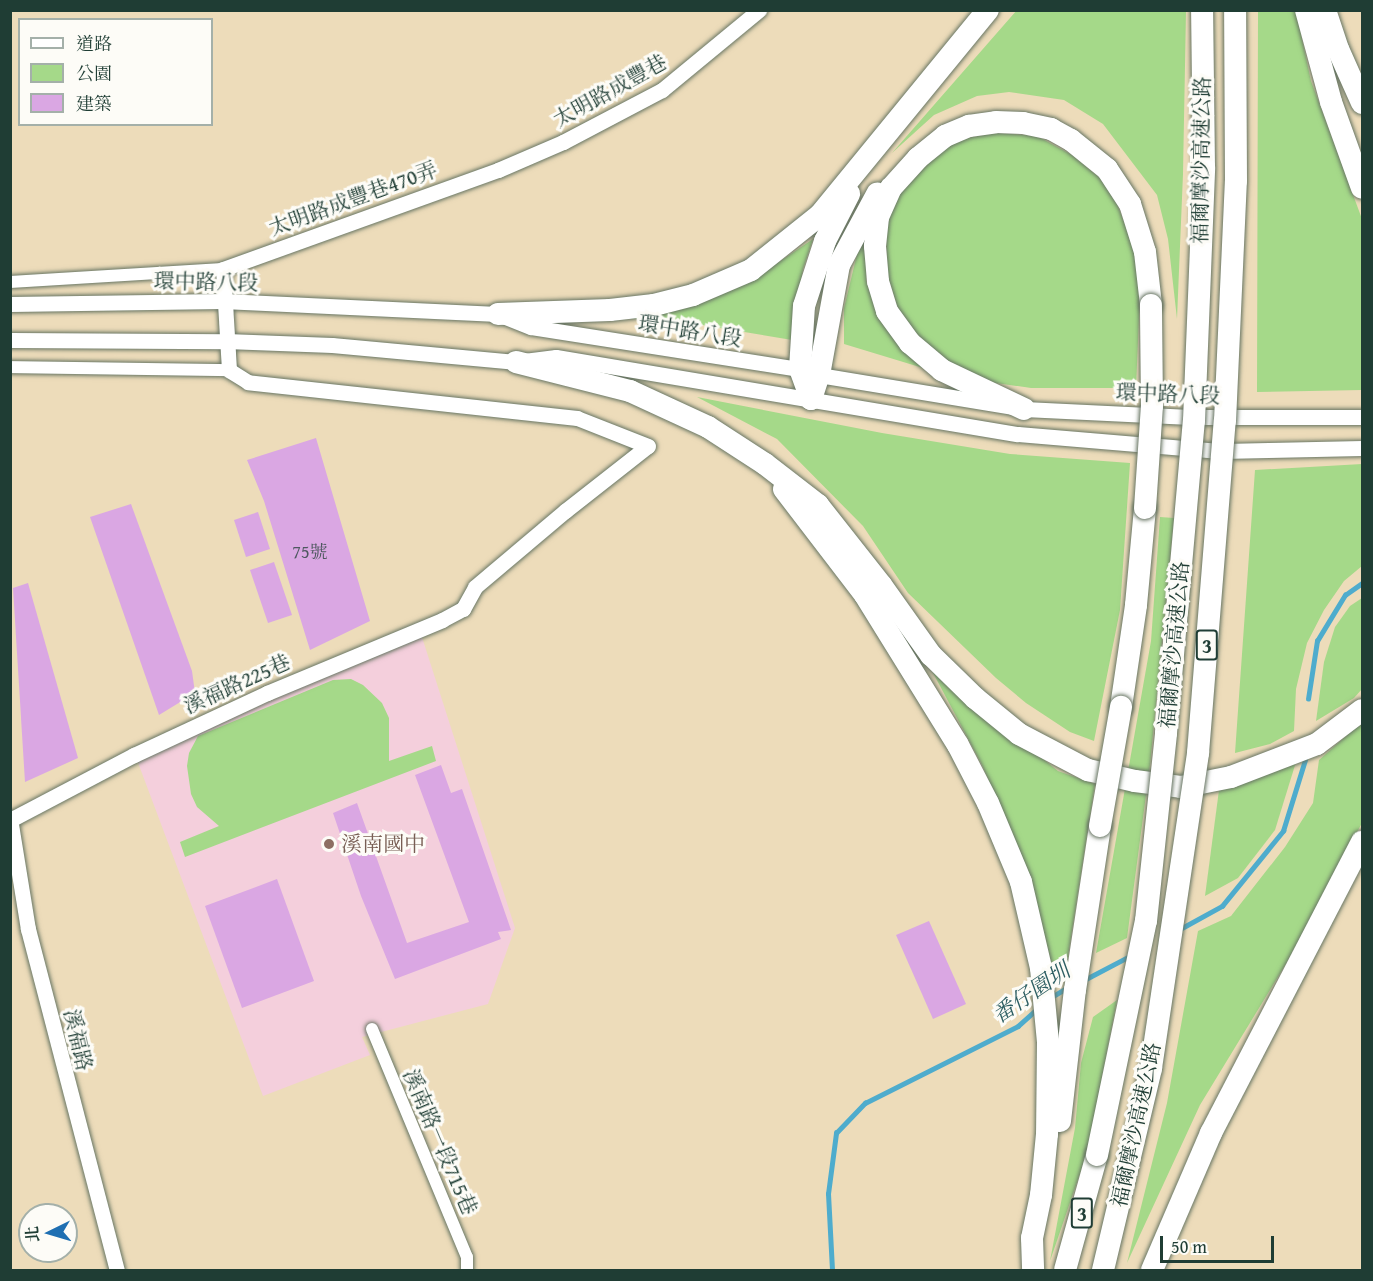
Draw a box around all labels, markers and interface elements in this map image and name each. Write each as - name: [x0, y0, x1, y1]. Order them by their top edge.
- legend: [18, 18, 213, 126]
- text: 道路: [76, 30, 112, 57]
- street label: 太明路成豐巷: [549, 49, 671, 133]
- text: 公園: [76, 60, 112, 87]
- street label: 福爾摩沙高速公路: [1187, 76, 1215, 244]
- text: 建築: [76, 90, 112, 117]
- street label: 太明路成豐巷470弄: [265, 157, 441, 241]
- street label: 環中路八段: [153, 268, 259, 296]
- street label: 環中路八段: [636, 310, 744, 352]
- street label: 環中路八段: [1115, 380, 1221, 408]
- house number: 75號: [292, 541, 328, 563]
- street label: 福爾摩沙高速公路: [1154, 560, 1194, 730]
- road number: 3: [1195, 628, 1219, 662]
- street label: 溪福路225巷: [180, 649, 294, 719]
- place label: 溪南國中: [341, 831, 425, 857]
- marker: 溪南國中: [322, 837, 336, 851]
- water label: 番仔園圳: [987, 957, 1075, 1029]
- street label: 溪福路: [59, 1006, 97, 1074]
- street label: 福爾摩沙高速公路: [1106, 1040, 1166, 1210]
- street label: 溪南路一段715巷: [398, 1065, 482, 1219]
- road number: 3: [1070, 1196, 1094, 1230]
- north arrow: [18, 1203, 78, 1263]
- scale bar: [1163, 1224, 1277, 1262]
- text: 北: [19, 1225, 45, 1243]
- text: 50 m: [1171, 1233, 1207, 1260]

